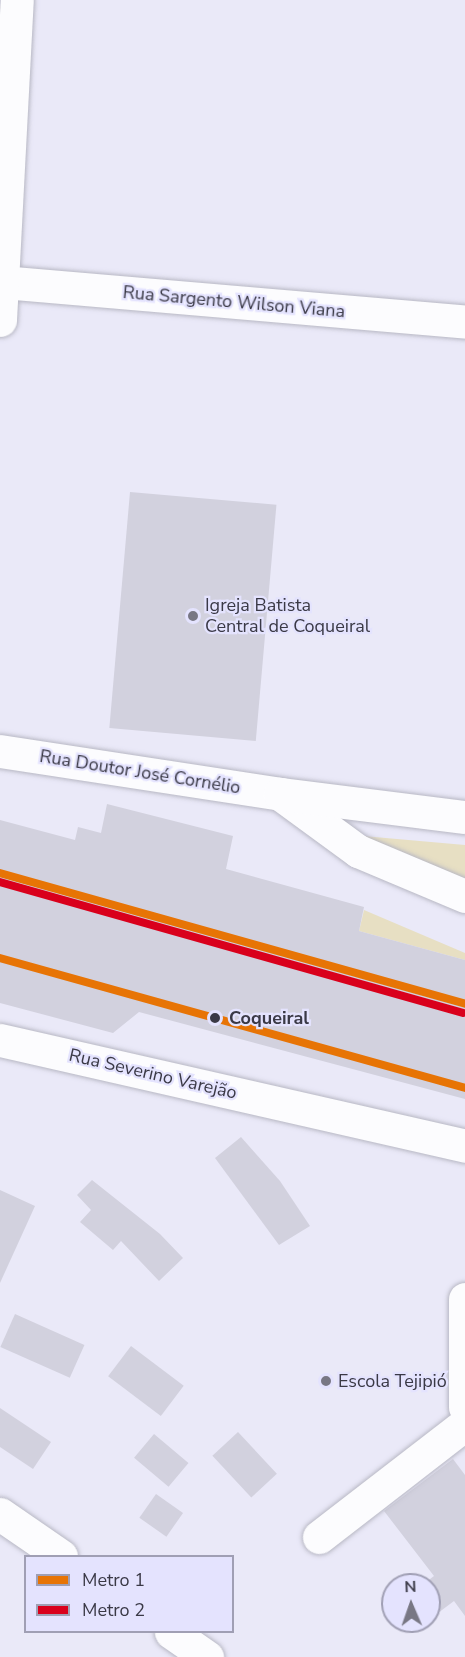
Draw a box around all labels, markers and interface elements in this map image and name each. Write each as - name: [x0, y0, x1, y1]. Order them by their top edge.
- street label: Rua Sargento Wilson Viana: [122, 282, 346, 322]
- place label: Igreja Batista Central de Coqueiral: [205, 595, 370, 638]
- marker: Igreja Batista Central de Coqueiral: [186, 609, 200, 623]
- street label: Rua Doutor José Cornélio: [38, 745, 242, 799]
- place label: Coqueiral: [229, 1007, 309, 1029]
- marker: Coqueiral: [206, 1009, 224, 1027]
- street label: Rua Severino Varejão: [67, 1044, 239, 1104]
- place label: Escola Tejipió: [338, 1370, 447, 1392]
- marker: Escola Tejipió: [319, 1374, 333, 1388]
- legend: [24, 1555, 234, 1633]
- text: Metro 1: [82, 1568, 145, 1592]
- north arrow: [381, 1573, 441, 1633]
- text: N: [404, 1576, 417, 1598]
- text: Metro 2: [82, 1598, 145, 1622]

